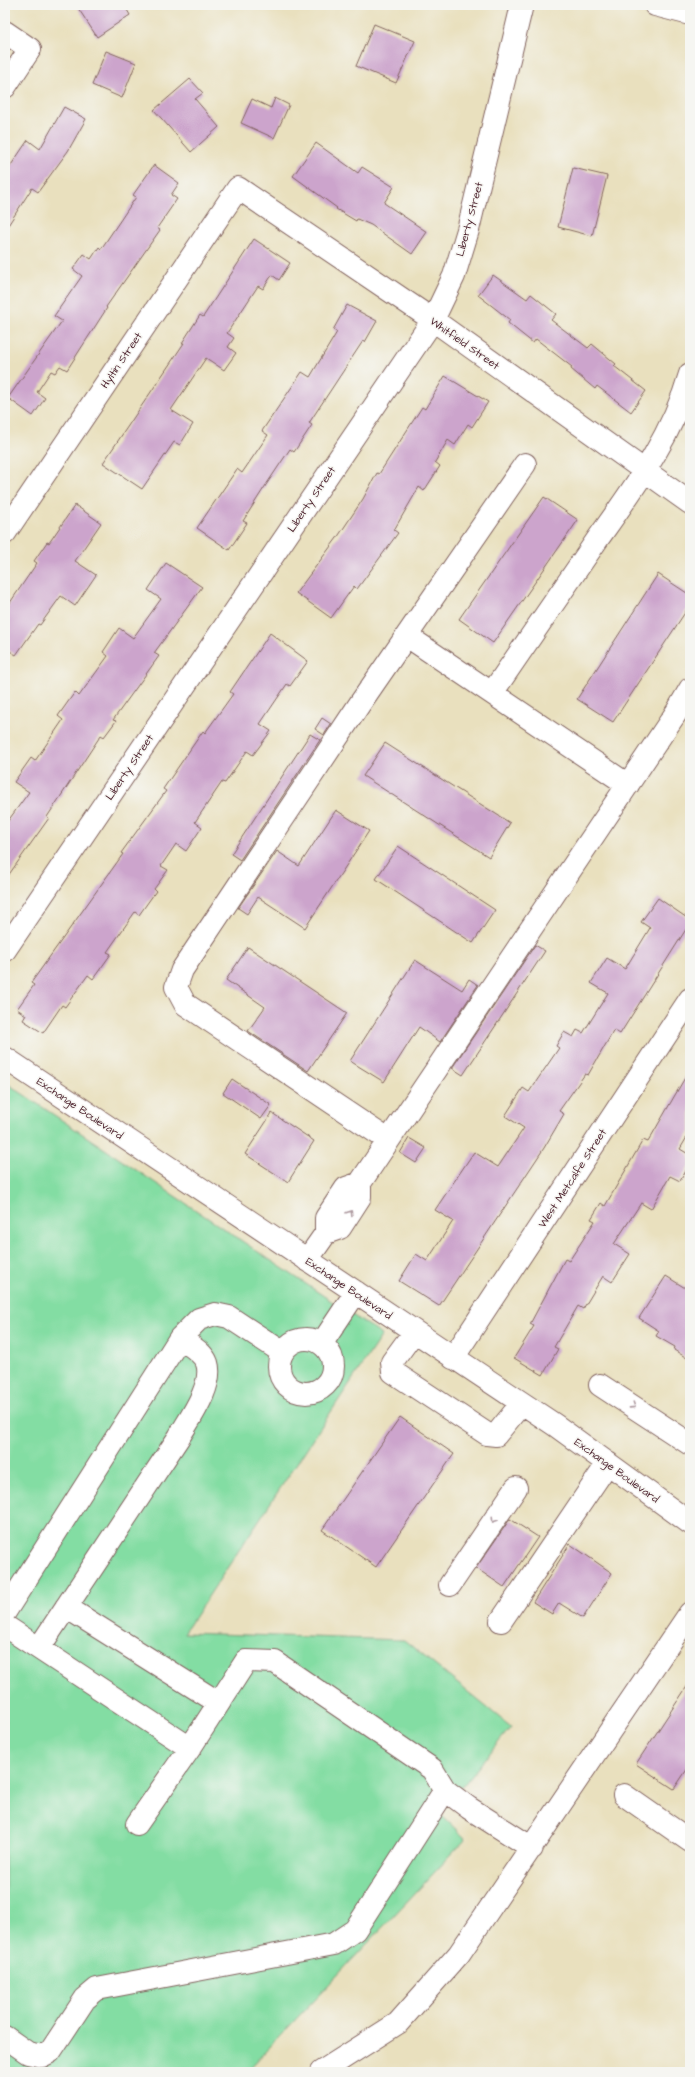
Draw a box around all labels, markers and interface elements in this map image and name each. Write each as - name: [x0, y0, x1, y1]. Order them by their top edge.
- street label: Liberty Street: [452, 180, 488, 258]
- street label: Whitfield Street: [427, 314, 503, 373]
- street label: Hyltin Street: [97, 329, 147, 392]
- street label: Liberty Street: [284, 463, 340, 536]
- street label: Liberty Street: [102, 731, 158, 804]
- street label: Exchange Boulevard: [33, 1074, 126, 1144]
- street label: West Metcalfe Street: [535, 1125, 610, 1231]
- one-way arrow: [345, 1210, 352, 1217]
- street label: Exchange Boulevard: [302, 1254, 395, 1324]
- one-way arrow: [628, 1401, 635, 1408]
- street label: Exchange Boulevard: [571, 1435, 662, 1507]
- one-way arrow: [491, 1516, 499, 1523]

